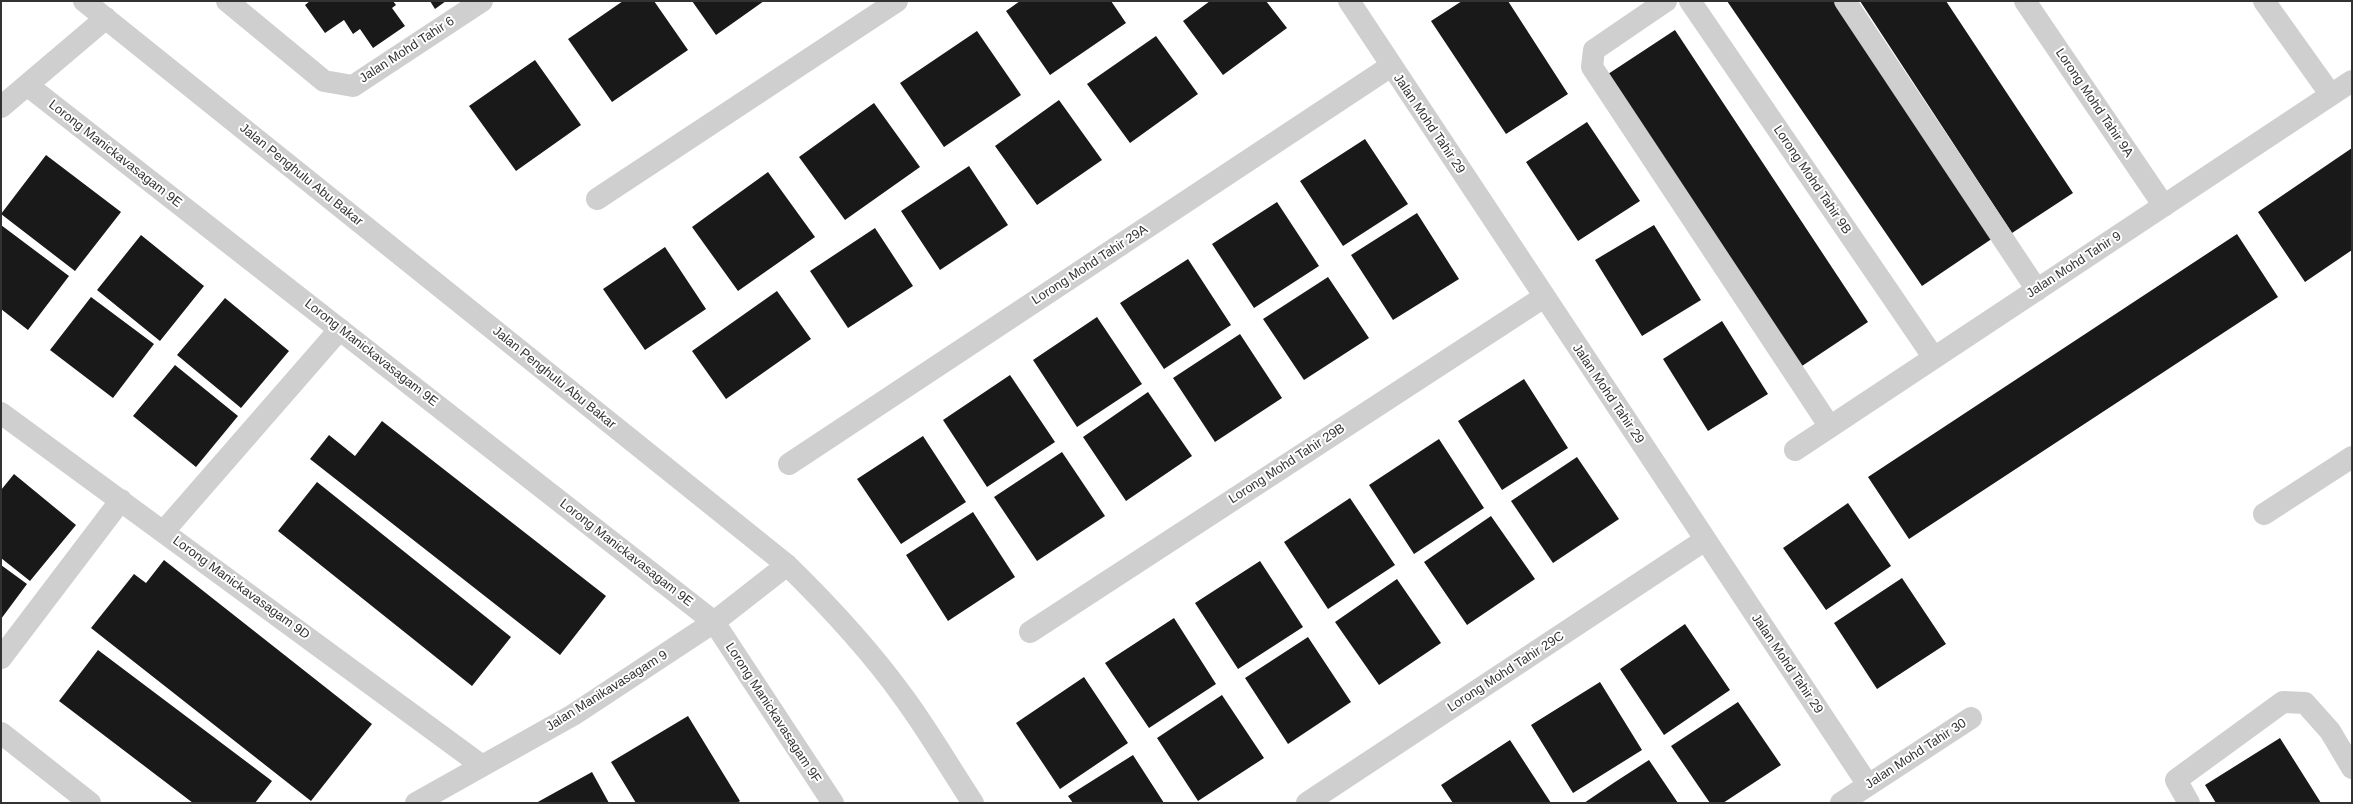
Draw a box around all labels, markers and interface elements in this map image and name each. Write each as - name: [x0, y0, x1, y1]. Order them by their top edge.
- street label: Jalan Mohd Tahir 6: [357, 14, 457, 86]
- street label: Lorong Mohd Tahir 9A: [2052, 46, 2136, 160]
- street label: Jalan Mohd Tahir 29: [1390, 71, 1468, 177]
- street label: Lorong Manickavasagam 9E: [45, 97, 185, 211]
- street label: Jalan Penghulu Abu Bakar: [236, 120, 366, 230]
- street label: Lorong Mohd Tahir 9B: [1770, 123, 1854, 237]
- street label: Lorong Mohd Tahir 29A: [1029, 222, 1151, 308]
- street label: Jalan Mohd Tahir 9: [2024, 229, 2124, 301]
- street label: Lorong Manickavasagam 9E: [301, 296, 441, 410]
- street label: Jalan Penghulu Abu Bakar: [489, 323, 619, 433]
- street label: Jalan Mohd Tahir 29: [1569, 341, 1647, 447]
- street label: Lorong Mohd Tahir 29B: [1226, 421, 1348, 507]
- street label: Lorong Manickavasagam 9E: [556, 496, 696, 610]
- street label: Lorong Manickavasagam 9D: [169, 533, 313, 643]
- street label: Jalan Mohd Tahir 29: [1748, 611, 1826, 717]
- street label: Lorong Mohd Tahir 29C: [1445, 628, 1567, 716]
- street label: Lorong Manickavasagam 9F: [722, 640, 824, 786]
- street label: Jalan Manikavasagam 9: [543, 647, 671, 735]
- street label: Jalan Mohd Tahir 30: [1863, 716, 1969, 792]

